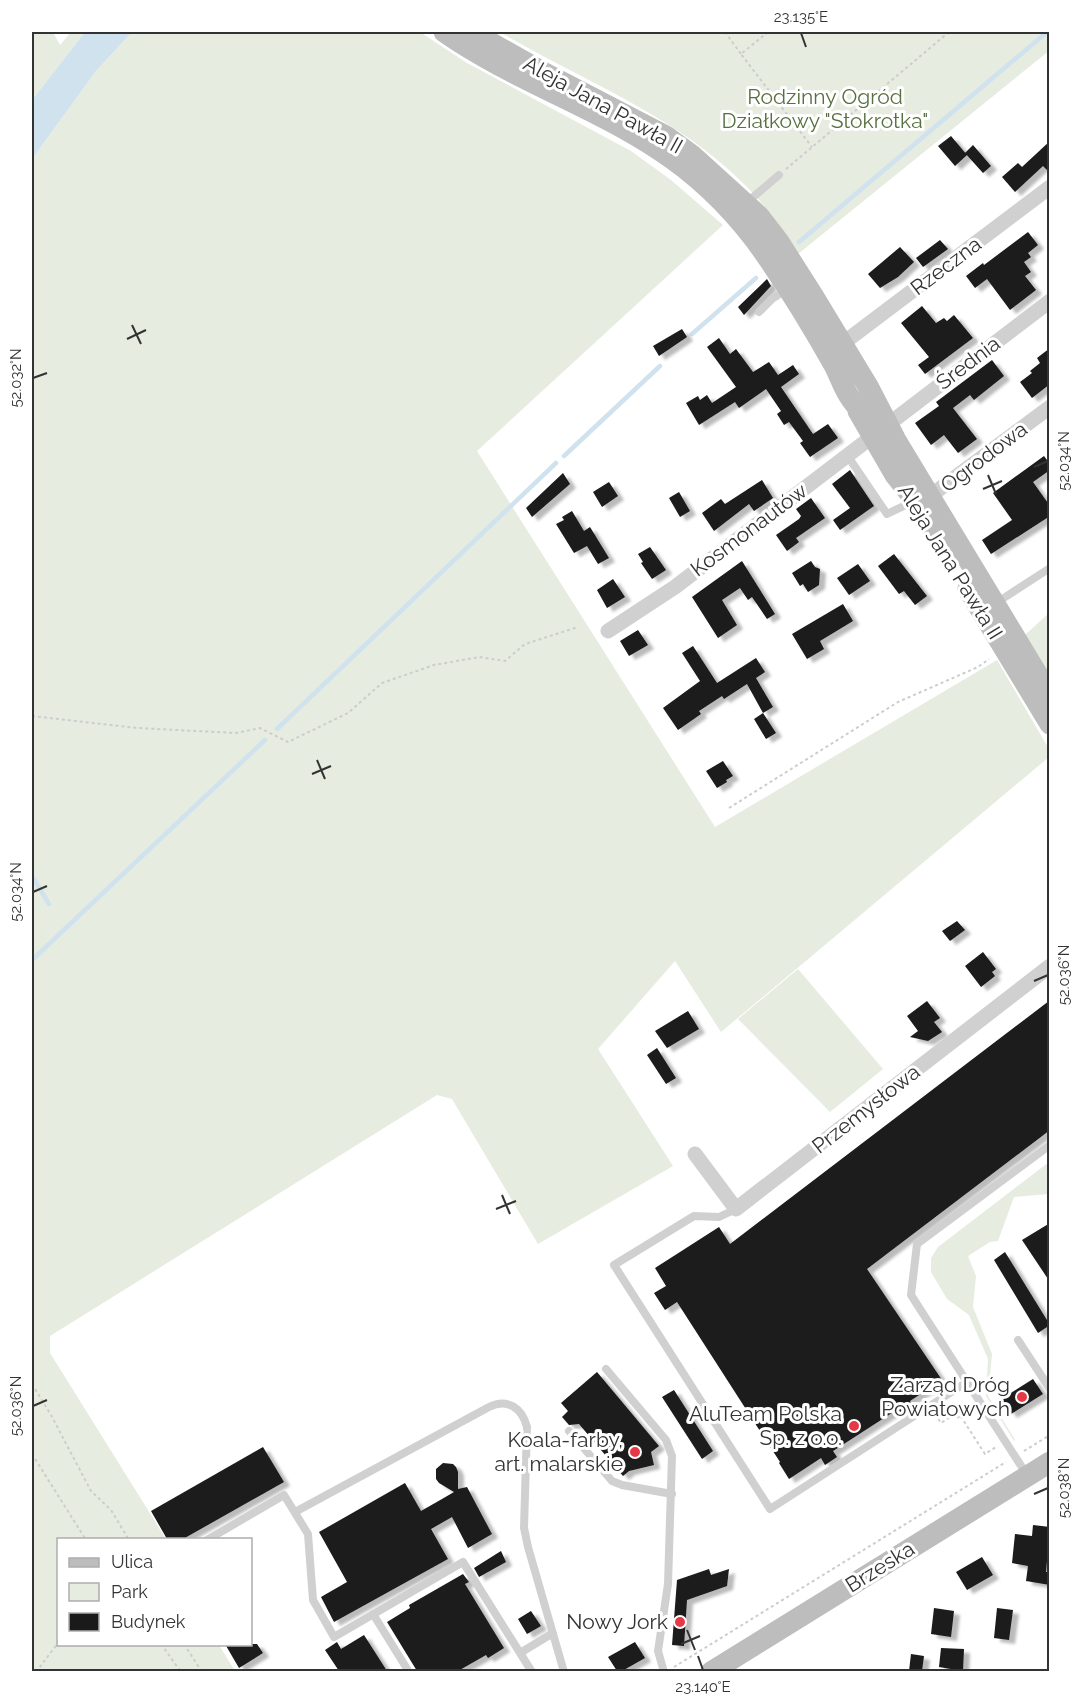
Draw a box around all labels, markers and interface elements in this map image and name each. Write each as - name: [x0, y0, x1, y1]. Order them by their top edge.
- text: 23.135°E: [774, 8, 828, 26]
- street label: Aleja Jana Pawła II: [519, 50, 687, 159]
- park label: Rodzinny Ogród Działkowy "Stokrotka": [722, 84, 928, 133]
- street label: Rzeczna: [906, 231, 986, 300]
- street label: Średnia: [931, 331, 1005, 395]
- text: 52.032°N: [7, 348, 25, 408]
- street label: Ogrodowa: [936, 416, 1032, 497]
- text: 52.034°N: [1055, 431, 1073, 491]
- street label: Kosmonautów: [685, 478, 812, 582]
- street label: Aleja Jana Pawła II: [893, 480, 1008, 644]
- text: 52.034°N: [7, 862, 25, 922]
- text: 52.036°N: [1055, 945, 1073, 1005]
- street label: Przemysłowa: [807, 1059, 924, 1158]
- place label: Zarząd Dróg Powiatowych: [881, 1372, 1010, 1421]
- text: 52.036°N: [7, 1376, 25, 1436]
- marker: Zarząd Dróg Powiatowych: [1015, 1390, 1029, 1404]
- place label: AluTeam Polska Sp. z o.o.: [689, 1401, 842, 1450]
- marker: AluTeam Polska Sp. z o.o.: [847, 1419, 861, 1433]
- place label: Koala-farby, art. malarskie: [494, 1427, 623, 1476]
- marker: Koala-farby, art. malarskie: [628, 1445, 642, 1459]
- text: 52.038°N: [1055, 1458, 1073, 1518]
- street label: Brzeska: [841, 1536, 919, 1597]
- legend: [57, 1538, 252, 1646]
- text: Ulica: [111, 1551, 153, 1572]
- text: Park: [111, 1581, 148, 1602]
- place label: Nowy Jork: [566, 1609, 668, 1634]
- text: Budynek: [111, 1611, 186, 1632]
- marker: Nowy Jork: [673, 1615, 687, 1629]
- text: 23.140°E: [675, 1678, 731, 1696]

